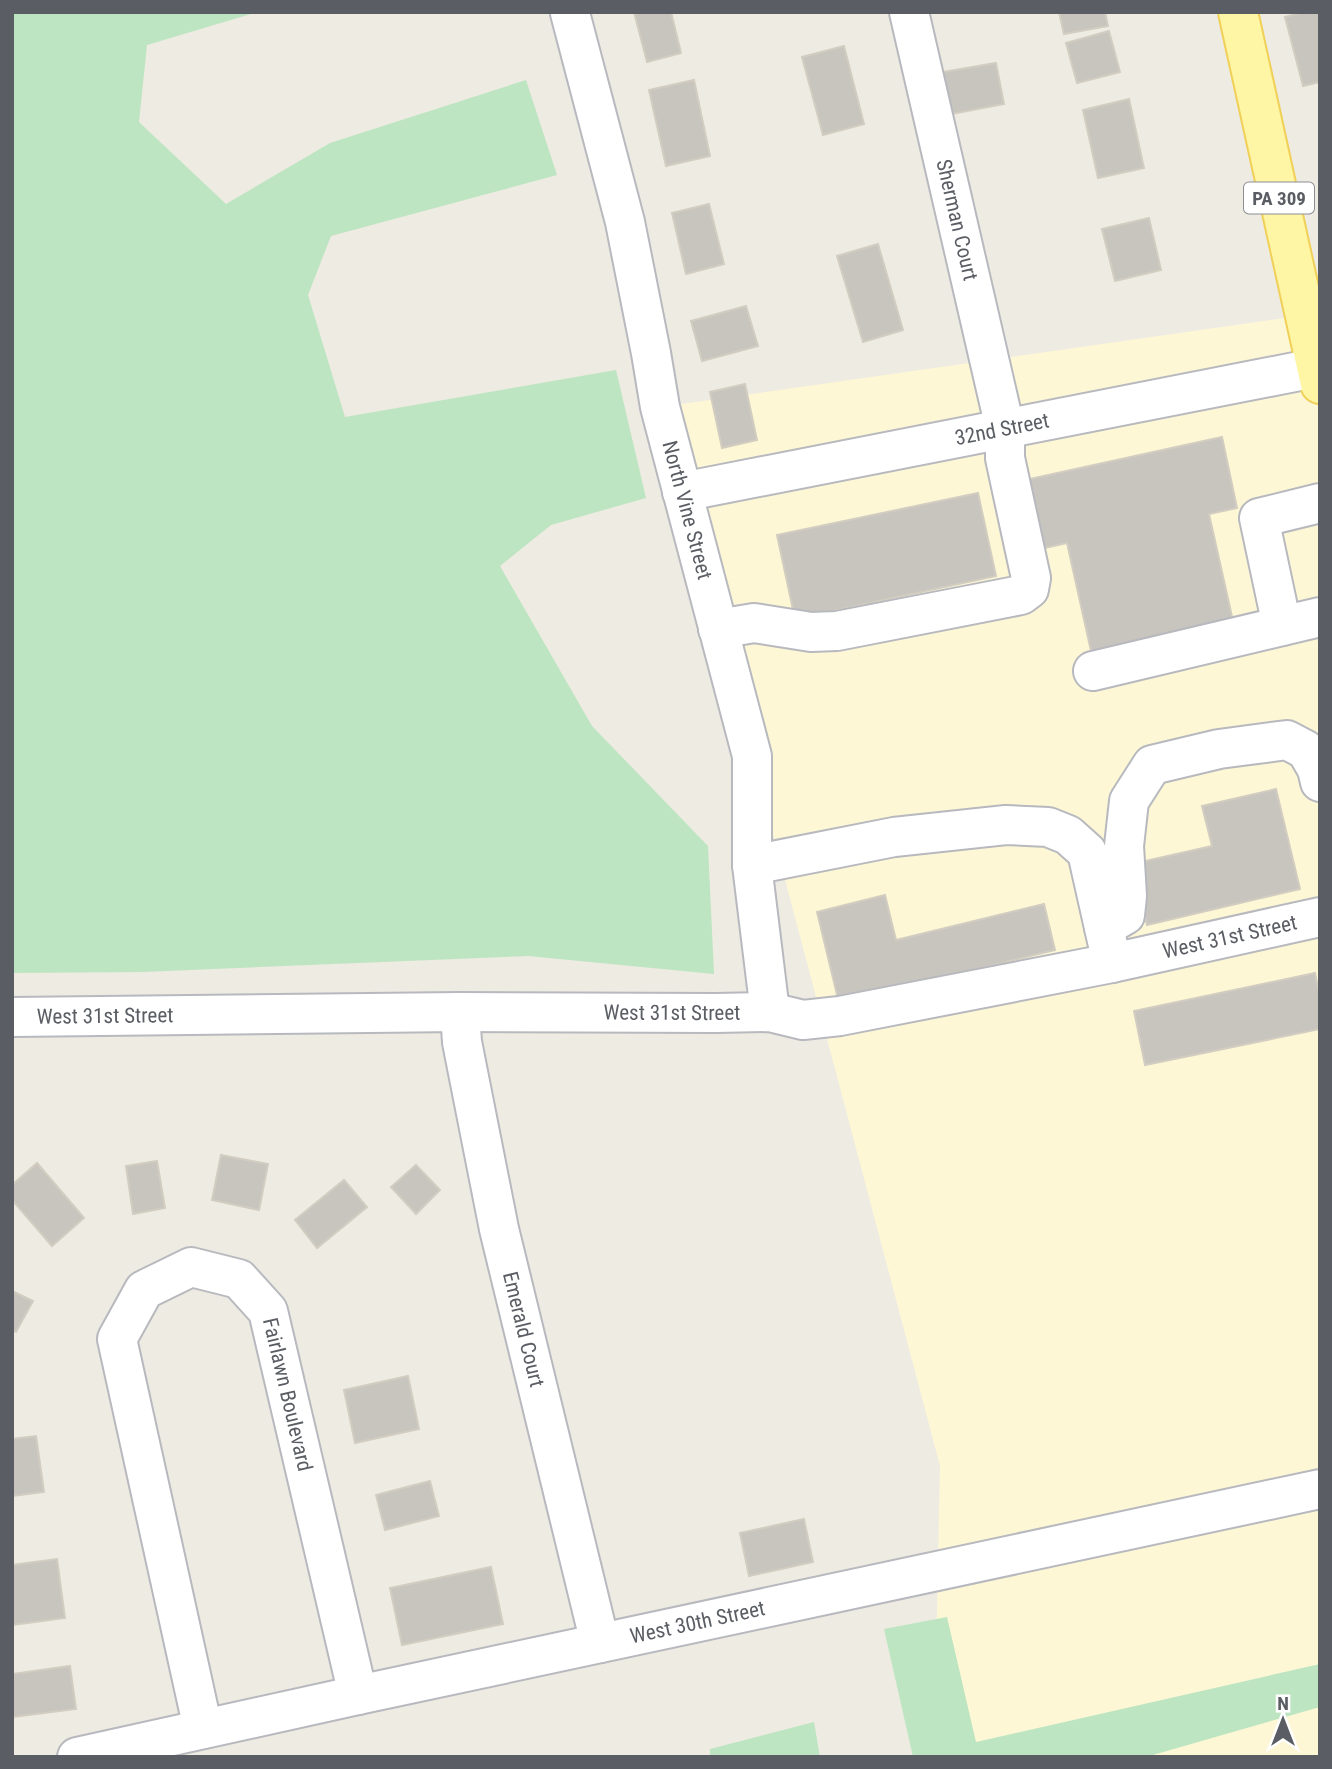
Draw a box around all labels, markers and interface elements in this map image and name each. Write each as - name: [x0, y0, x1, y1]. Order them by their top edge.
- street label: Sherman Court: [931, 157, 983, 283]
- road number: PA 309: [1244, 182, 1314, 214]
- street label: 32nd Street: [953, 408, 1051, 450]
- street label: North Vine Street: [657, 438, 717, 582]
- street label: West 31st Street: [1160, 910, 1299, 963]
- street label: West 31st Street: [604, 1001, 741, 1025]
- street label: West 31st Street: [36, 1003, 174, 1029]
- street label: Emerald Court: [498, 1269, 549, 1390]
- street label: Fairlawn Boulevard: [258, 1315, 317, 1474]
- street label: West 30th Street: [628, 1596, 767, 1648]
- north arrow: [1248, 1685, 1318, 1755]
- text: N: [1277, 1692, 1289, 1715]

